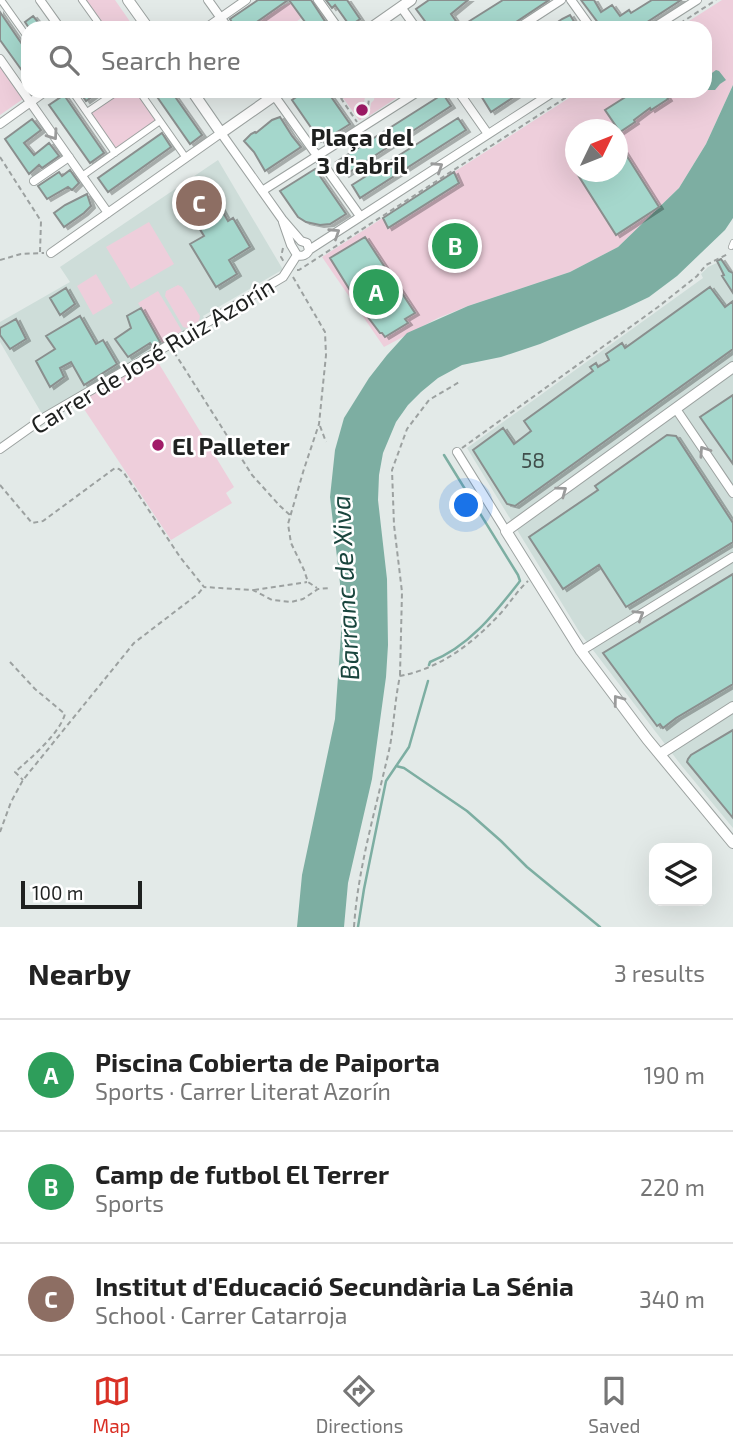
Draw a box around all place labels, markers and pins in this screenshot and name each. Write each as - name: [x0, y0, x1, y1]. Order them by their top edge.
- marker: Plaça del 3 d'abril: [354, 102, 370, 118]
- place label: Plaça del 3 d'abril: [310, 122, 414, 179]
- pin: C: [176, 177, 222, 229]
- pin: B: [432, 220, 478, 272]
- pin: A: [353, 266, 399, 318]
- place label: El Palleter: [172, 431, 290, 460]
- marker: El Palleter: [150, 437, 166, 453]

